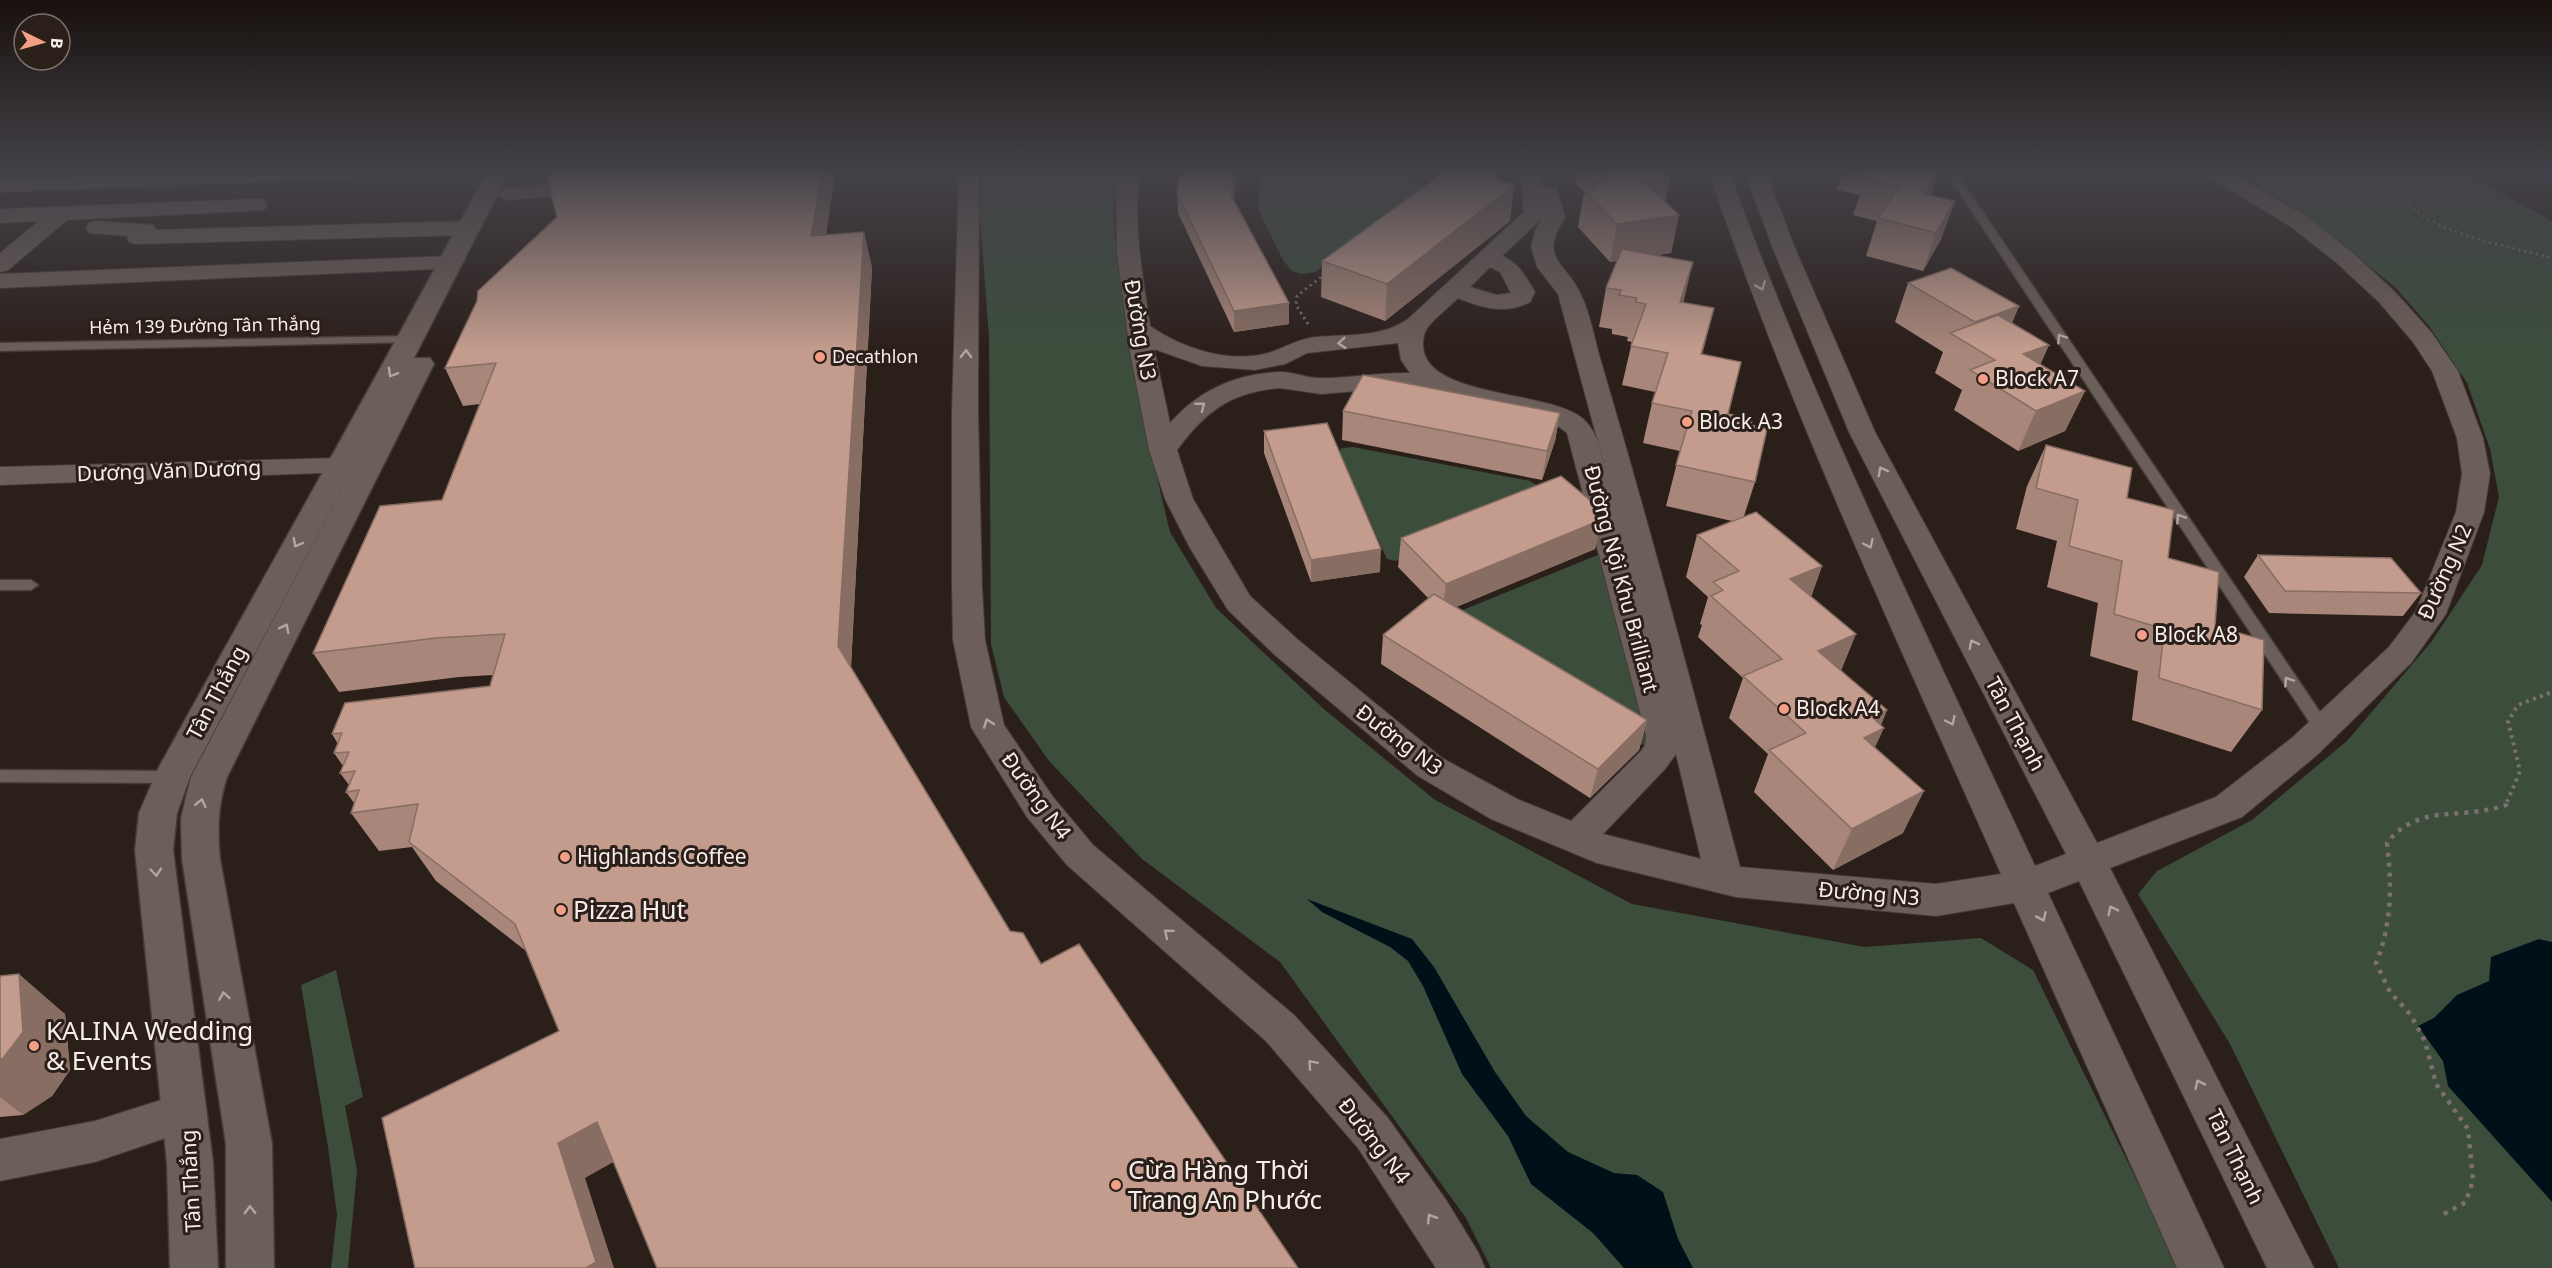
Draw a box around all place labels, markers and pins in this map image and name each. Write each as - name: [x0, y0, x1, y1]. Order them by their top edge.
- place label: Decathlon: [832, 344, 918, 368]
- marker: Decathlon: [813, 350, 827, 364]
- place label: Block A7: [1995, 364, 2079, 392]
- marker: Block A7: [1976, 372, 1990, 386]
- place label: Block A3: [1699, 407, 1783, 435]
- marker: Block A3: [1680, 415, 1694, 429]
- place label: Block A8: [2154, 620, 2238, 648]
- marker: Block A8: [2135, 628, 2149, 642]
- place label: Block A4: [1796, 694, 1880, 722]
- marker: Block A4: [1777, 702, 1791, 716]
- place label: Highlands Coffee: [577, 842, 747, 870]
- marker: Highlands Coffee: [558, 850, 572, 864]
- place label: Pizza Hut: [573, 891, 686, 927]
- marker: Pizza Hut: [554, 903, 568, 917]
- place label: KALINA Wedding & Events: [46, 1012, 253, 1078]
- marker: KALINA Wedding & Events: [27, 1039, 41, 1053]
- place label: Cừa Hàng Thời Trang An Phước: [1128, 1151, 1322, 1217]
- marker: Cừa Hàng Thời Trang An Phước: [1109, 1178, 1123, 1192]

